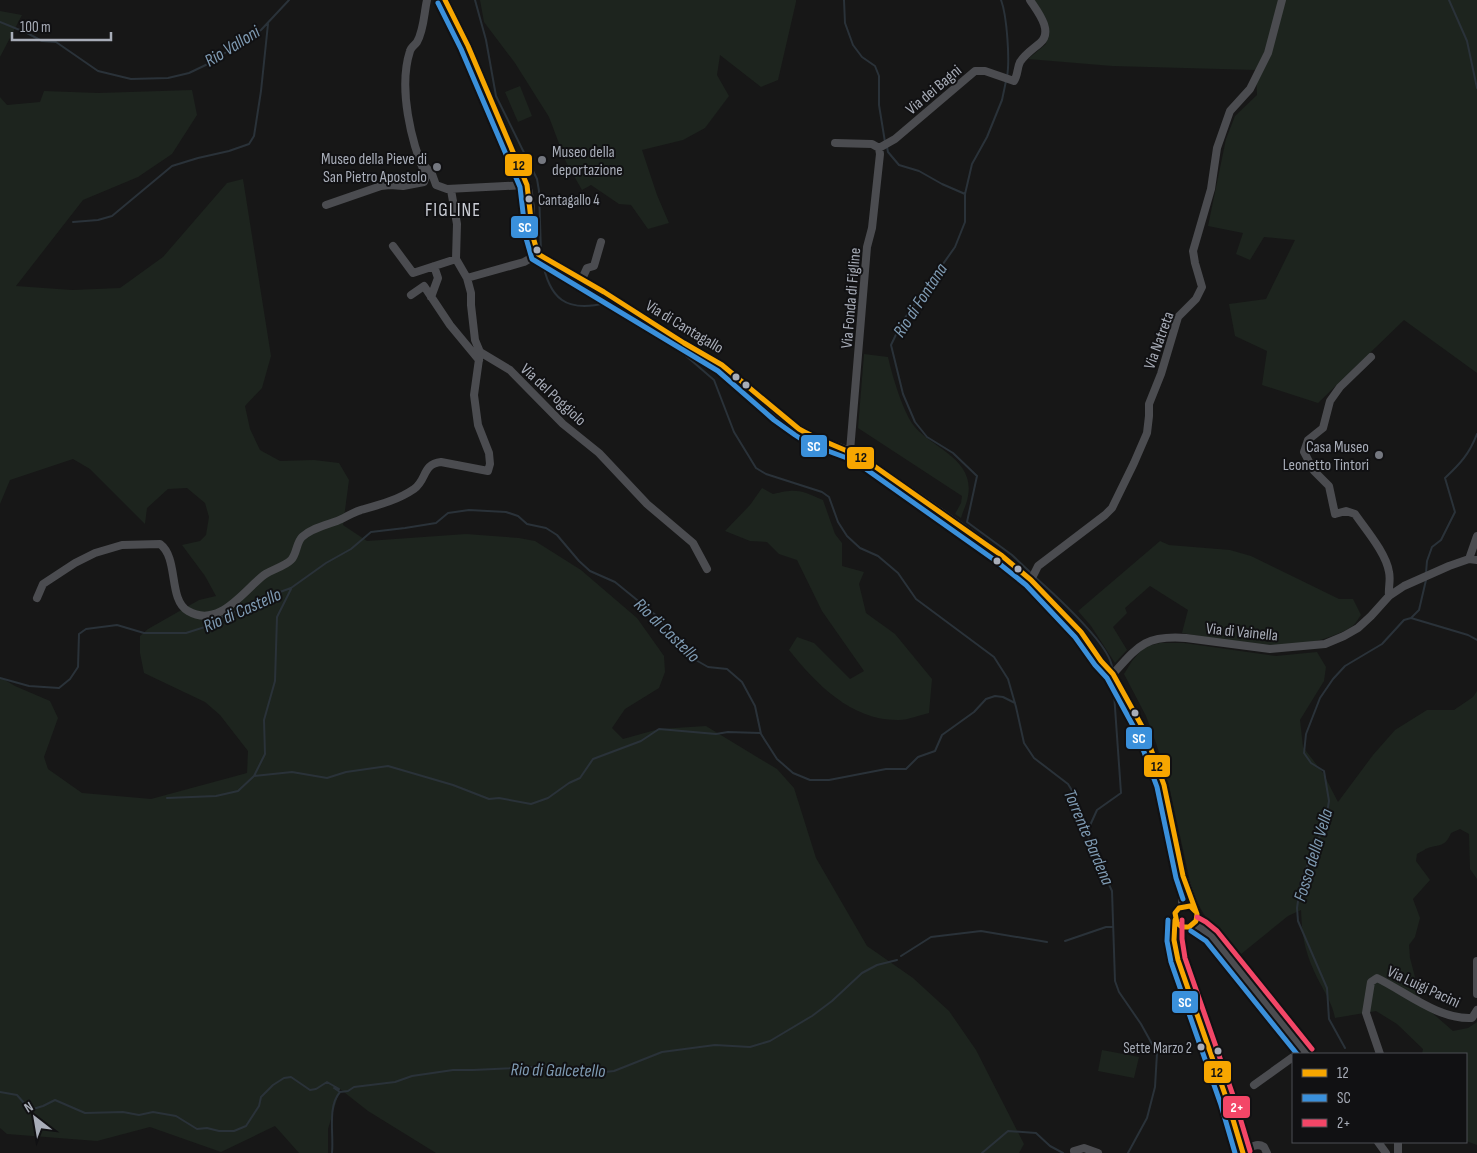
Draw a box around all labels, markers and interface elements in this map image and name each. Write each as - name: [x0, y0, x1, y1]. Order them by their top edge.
- scale bar: [12, 10, 111, 42]
- text: 100 m: [20, 18, 51, 37]
- water label: Rio Valloni: [201, 21, 264, 71]
- street label: Via dei Bagni: [902, 61, 966, 119]
- place label: Museo della deportazione: [552, 143, 623, 180]
- place label: Museo della Pieve di San Pietro Apostolo: [321, 150, 427, 187]
- line badge: 12: [504, 153, 533, 177]
- marker: Museo della deportazione: [536, 154, 548, 166]
- text: 12: [513, 157, 525, 174]
- marker: Museo della Pieve di San Pietro Apostolo: [431, 161, 443, 173]
- place label: Cantagallo 4: [538, 191, 600, 210]
- marker: Cantagallo 4: [524, 194, 534, 204]
- district label: FIGLINE: [425, 199, 481, 222]
- line badge: SC: [510, 215, 539, 239]
- text: SC: [518, 219, 532, 236]
- unlabelled marker: [532, 245, 542, 255]
- street label: Via Fonda di Figline: [838, 247, 865, 349]
- water label: Rio di Fontana: [889, 259, 952, 341]
- street label: Via di Cantagallo: [642, 297, 727, 358]
- street label: Via Natreta: [1140, 309, 1179, 372]
- street label: Via del Poggiolo: [516, 360, 590, 430]
- unlabelled marker: [731, 372, 741, 382]
- unlabelled marker: [741, 380, 751, 390]
- line badge: SC: [800, 434, 828, 458]
- text: SC: [807, 438, 821, 455]
- place label: Casa Museo Leonetto Tintori: [1283, 438, 1369, 475]
- line badge: 12: [846, 446, 875, 470]
- text: 12: [855, 449, 867, 466]
- marker: Casa Museo Leonetto Tintori: [1373, 449, 1385, 461]
- unlabelled marker: [992, 556, 1002, 566]
- unlabelled marker: [1013, 564, 1023, 574]
- water label: Rio di Castello: [200, 584, 285, 637]
- water label: Rio di Castello: [629, 594, 704, 667]
- street label: Via di Vainella: [1205, 619, 1279, 646]
- unlabelled marker: [1130, 708, 1140, 718]
- line badge: SC: [1125, 726, 1153, 750]
- text: SC: [1132, 730, 1146, 747]
- line badge: 12: [1143, 754, 1171, 778]
- text: 12: [1151, 758, 1163, 775]
- water label: Torrente Bardena: [1059, 786, 1118, 889]
- water label: Fosso della Vella: [1289, 806, 1338, 904]
- street label: Via Luigi Pacini: [1384, 962, 1463, 1013]
- line badge: SC: [1171, 990, 1199, 1014]
- text: SC: [1178, 994, 1192, 1011]
- place label: Sette Marzo 2: [1123, 1039, 1192, 1058]
- marker: Sette Marzo 2: [1196, 1042, 1206, 1052]
- unlabelled marker: [1213, 1046, 1223, 1056]
- legend: [1292, 1053, 1467, 1143]
- water label: Rio di Galcetello: [510, 1059, 606, 1082]
- line badge: 12: [1203, 1060, 1232, 1084]
- text: 12: [1211, 1064, 1223, 1081]
- text: 12: [1337, 1064, 1349, 1083]
- text: SC: [1337, 1089, 1351, 1108]
- north arrow: [10, 1093, 60, 1143]
- line badge: 2+: [1222, 1095, 1251, 1119]
- text: N: [21, 1098, 36, 1116]
- text: 2+: [1231, 1099, 1243, 1116]
- text: 2+: [1337, 1114, 1351, 1133]

